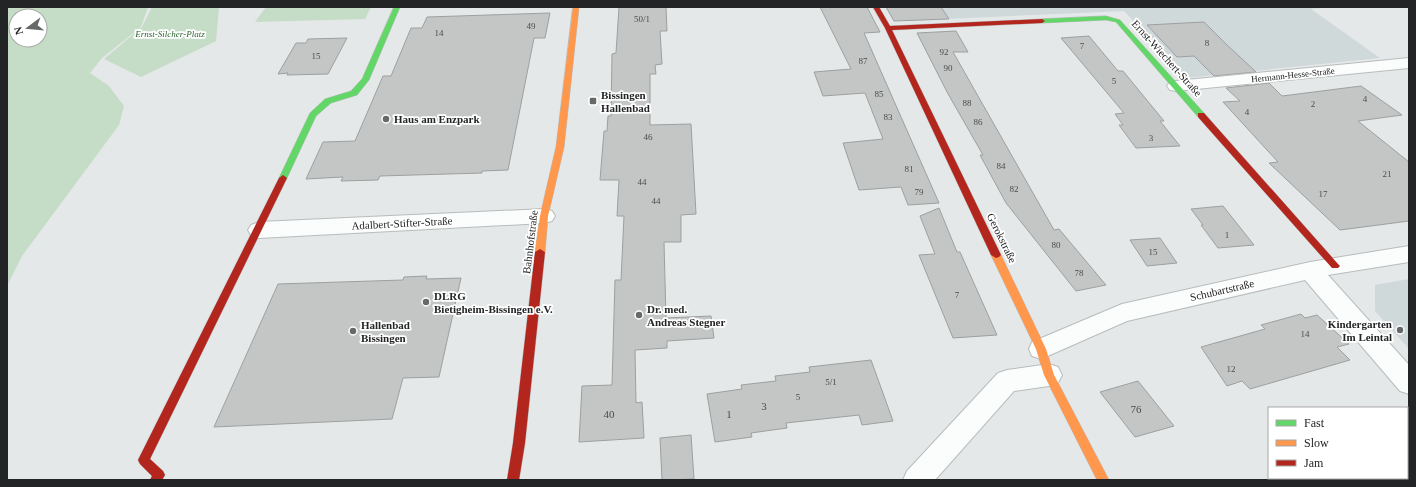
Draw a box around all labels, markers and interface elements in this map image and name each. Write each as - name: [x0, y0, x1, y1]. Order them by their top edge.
- north arrow: [8, 8, 48, 48]
- house number: 50/1: [634, 14, 650, 24]
- street label: Ernst-Wiechert-Straße: [1130, 17, 1204, 99]
- house number: 49: [527, 21, 536, 31]
- text: N: [12, 25, 25, 36]
- house number: 14: [435, 28, 444, 38]
- park label: Ernst-Silcher-Platz: [134, 29, 205, 39]
- house number: 8: [1205, 38, 1210, 48]
- house number: 7: [1080, 41, 1085, 51]
- house number: 92: [940, 47, 949, 57]
- house number: 15: [312, 51, 321, 61]
- house number: 87: [859, 56, 868, 66]
- house number: 90: [944, 63, 953, 73]
- street label: Hermann-Hesse-Straße: [1251, 66, 1335, 84]
- house number: 5: [1112, 76, 1117, 86]
- place label: Bissingen Hallenbad: [601, 89, 650, 114]
- house number: 85: [875, 89, 884, 99]
- house number: 4: [1363, 94, 1368, 104]
- marker: Bissingen Hallenbad: [588, 96, 598, 106]
- house number: 88: [963, 98, 972, 108]
- house number: 2: [1311, 99, 1315, 109]
- house number: 4: [1245, 107, 1250, 117]
- house number: 83: [884, 112, 893, 122]
- place label: Haus am Enzpark: [394, 113, 480, 125]
- marker: Haus am Enzpark: [381, 114, 391, 124]
- house number: 86: [974, 117, 983, 127]
- house number: 46: [644, 132, 653, 142]
- house number: 3: [1149, 133, 1154, 143]
- house number: 84: [997, 161, 1006, 171]
- house number: 81: [905, 164, 914, 174]
- house number: 21: [1383, 169, 1392, 179]
- house number: 44: [638, 177, 647, 187]
- house number: 82: [1010, 184, 1019, 194]
- house number: 79: [915, 187, 924, 197]
- house number: 17: [1319, 189, 1328, 199]
- house number: 44: [652, 196, 661, 206]
- street label: Bahnhofstraße: [520, 209, 540, 275]
- street label: Gerokstraße: [985, 211, 1019, 265]
- street label: Adalbert-Stifter-Straße: [351, 214, 453, 232]
- house number: 1: [1225, 230, 1229, 240]
- house number: 80: [1052, 240, 1061, 250]
- house number: 15: [1149, 247, 1158, 257]
- house number: 78: [1075, 268, 1084, 278]
- street label: Schubartstraße: [1189, 277, 1255, 303]
- place label: DLRG Bietigheim-Bissingen e.V.: [434, 290, 553, 315]
- house number: 7: [955, 290, 960, 300]
- marker: DLRG Bietigheim-Bissingen e.V.: [421, 297, 431, 307]
- place label: Dr. med. Andreas Stegner: [647, 303, 725, 328]
- marker: Dr. med. Andreas Stegner: [634, 310, 644, 320]
- place label: Kindergarten Im Leintal: [1328, 318, 1392, 343]
- place label: Hallenbad Bissingen: [361, 319, 410, 344]
- marker: Kindergarten Im Leintal: [1395, 325, 1405, 335]
- marker: Hallenbad Bissingen: [348, 326, 358, 336]
- house number: 14: [1301, 329, 1310, 339]
- house number: 12: [1227, 364, 1236, 374]
- house number: 5/1: [825, 377, 837, 387]
- house number: 5: [796, 392, 801, 402]
- house number: 3: [761, 400, 767, 412]
- house number: 76: [1131, 403, 1142, 415]
- legend: [1268, 407, 1408, 479]
- house number: 40: [604, 408, 615, 420]
- house number: 1: [726, 408, 732, 420]
- text: Fast: [1304, 416, 1325, 430]
- text: Slow: [1304, 436, 1329, 450]
- text: Jam: [1304, 456, 1324, 470]

